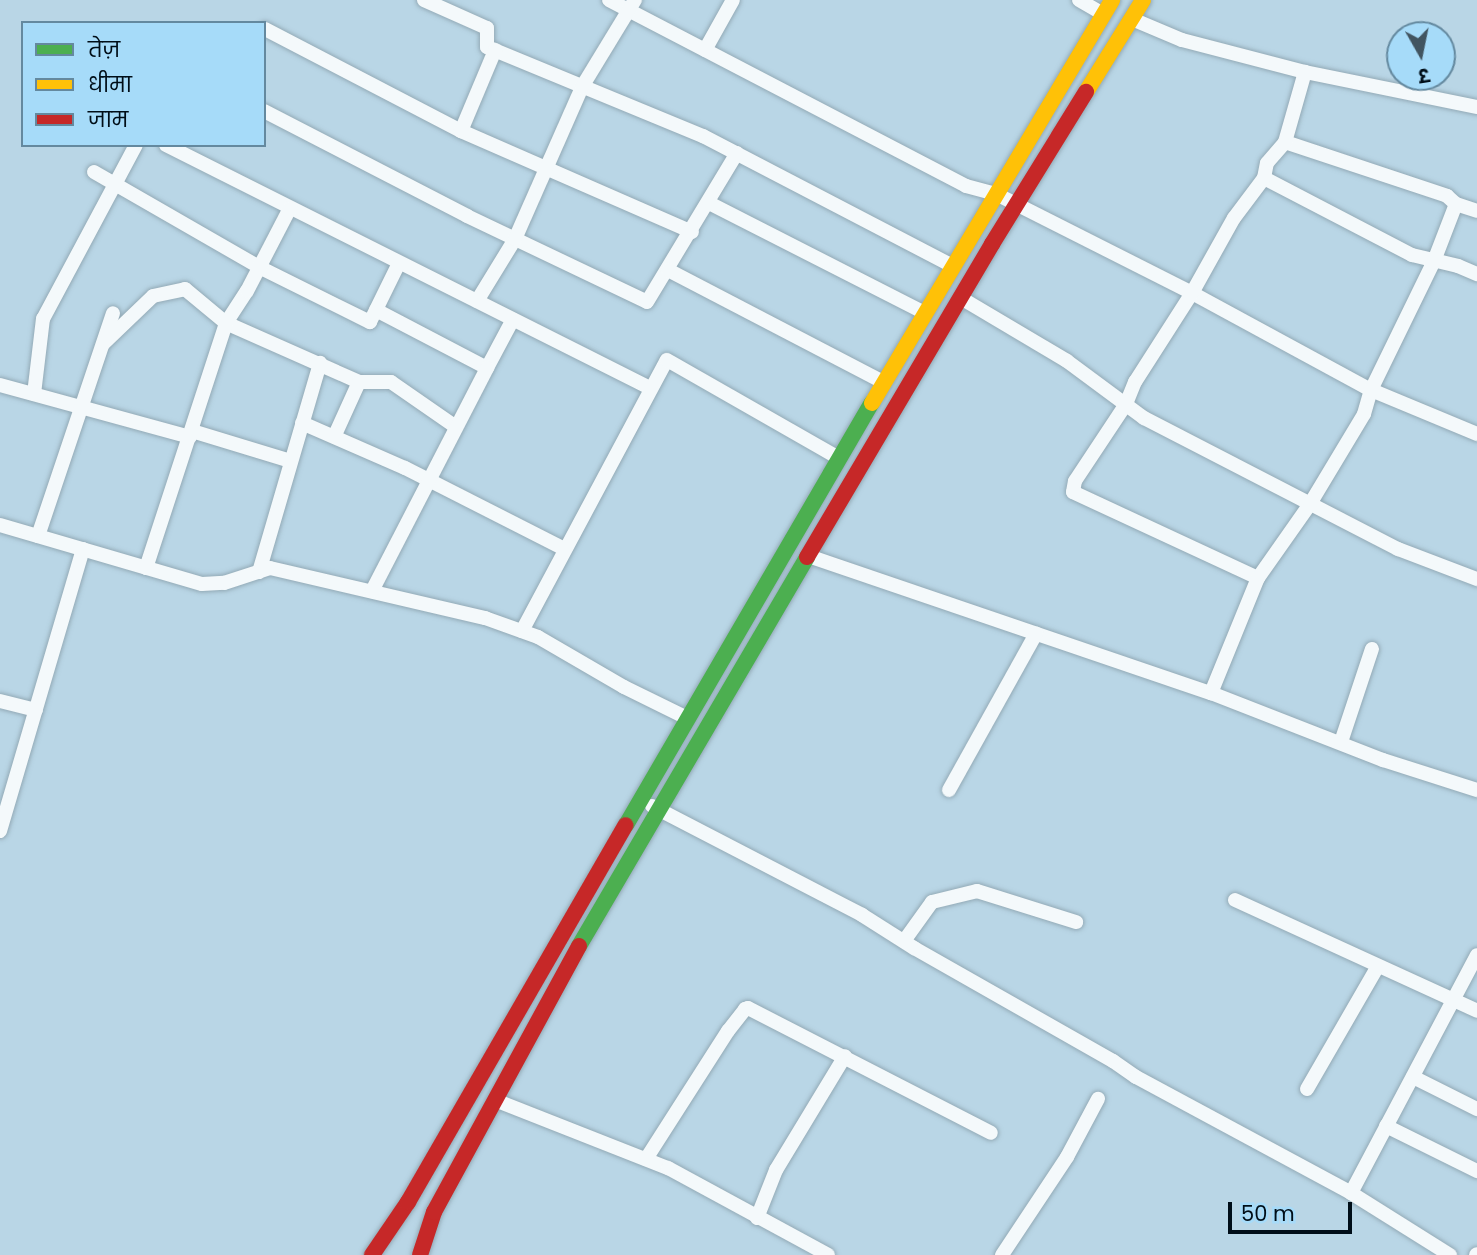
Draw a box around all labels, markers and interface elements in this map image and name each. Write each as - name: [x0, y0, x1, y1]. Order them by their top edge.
- legend: [21, 21, 266, 147]
- north arrow: [1386, 21, 1456, 91]
- text: तेज़: [88, 35, 120, 64]
- text: उ: [1417, 61, 1431, 89]
- text: धीमा: [88, 70, 132, 99]
- text: जाम: [88, 105, 128, 134]
- scale bar: [1232, 1188, 1356, 1232]
- text: 50 m: [1241, 1199, 1295, 1228]

